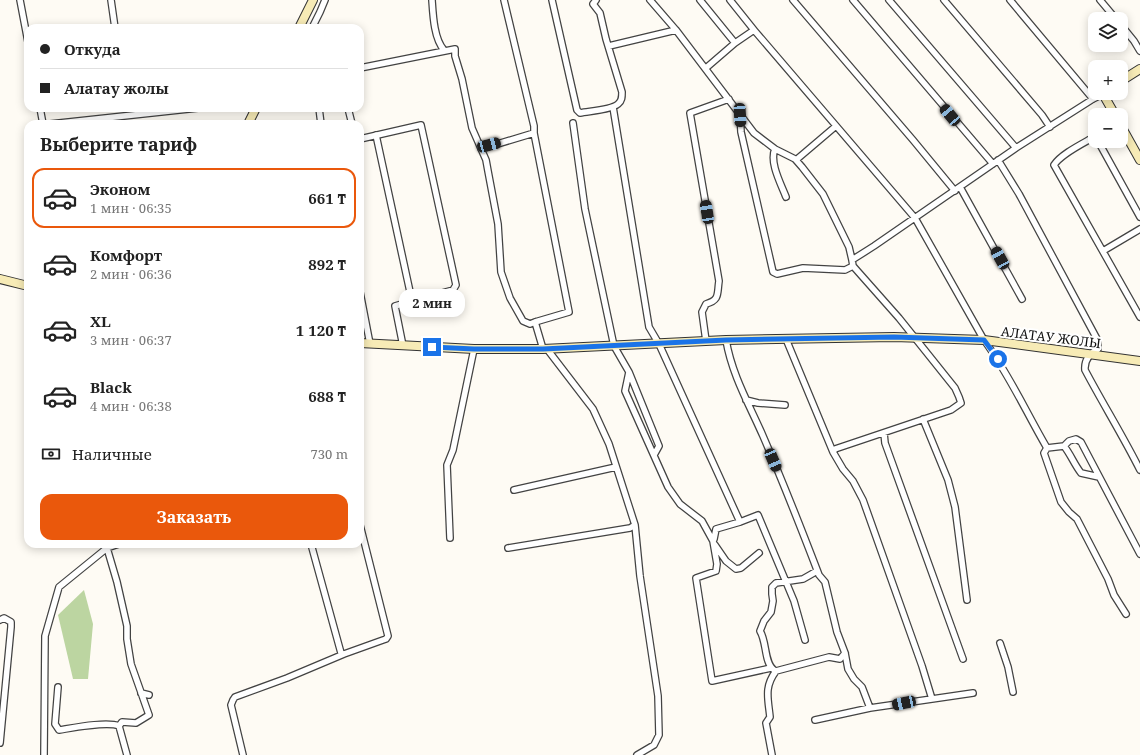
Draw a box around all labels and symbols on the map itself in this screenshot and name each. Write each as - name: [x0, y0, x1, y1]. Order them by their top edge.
- car: [938, 102, 962, 128]
- car: [733, 103, 747, 127]
- car: [476, 136, 502, 154]
- car: [699, 199, 715, 225]
- car: [989, 245, 1011, 271]
- callout: 2 мин: [399, 289, 465, 317]
- street label: АЛАТАУ ЖОЛЫ: [1000, 322, 1102, 352]
- route end: [423, 338, 441, 356]
- route start: [989, 350, 1007, 368]
- car: [763, 447, 783, 473]
- car: [891, 695, 917, 711]

